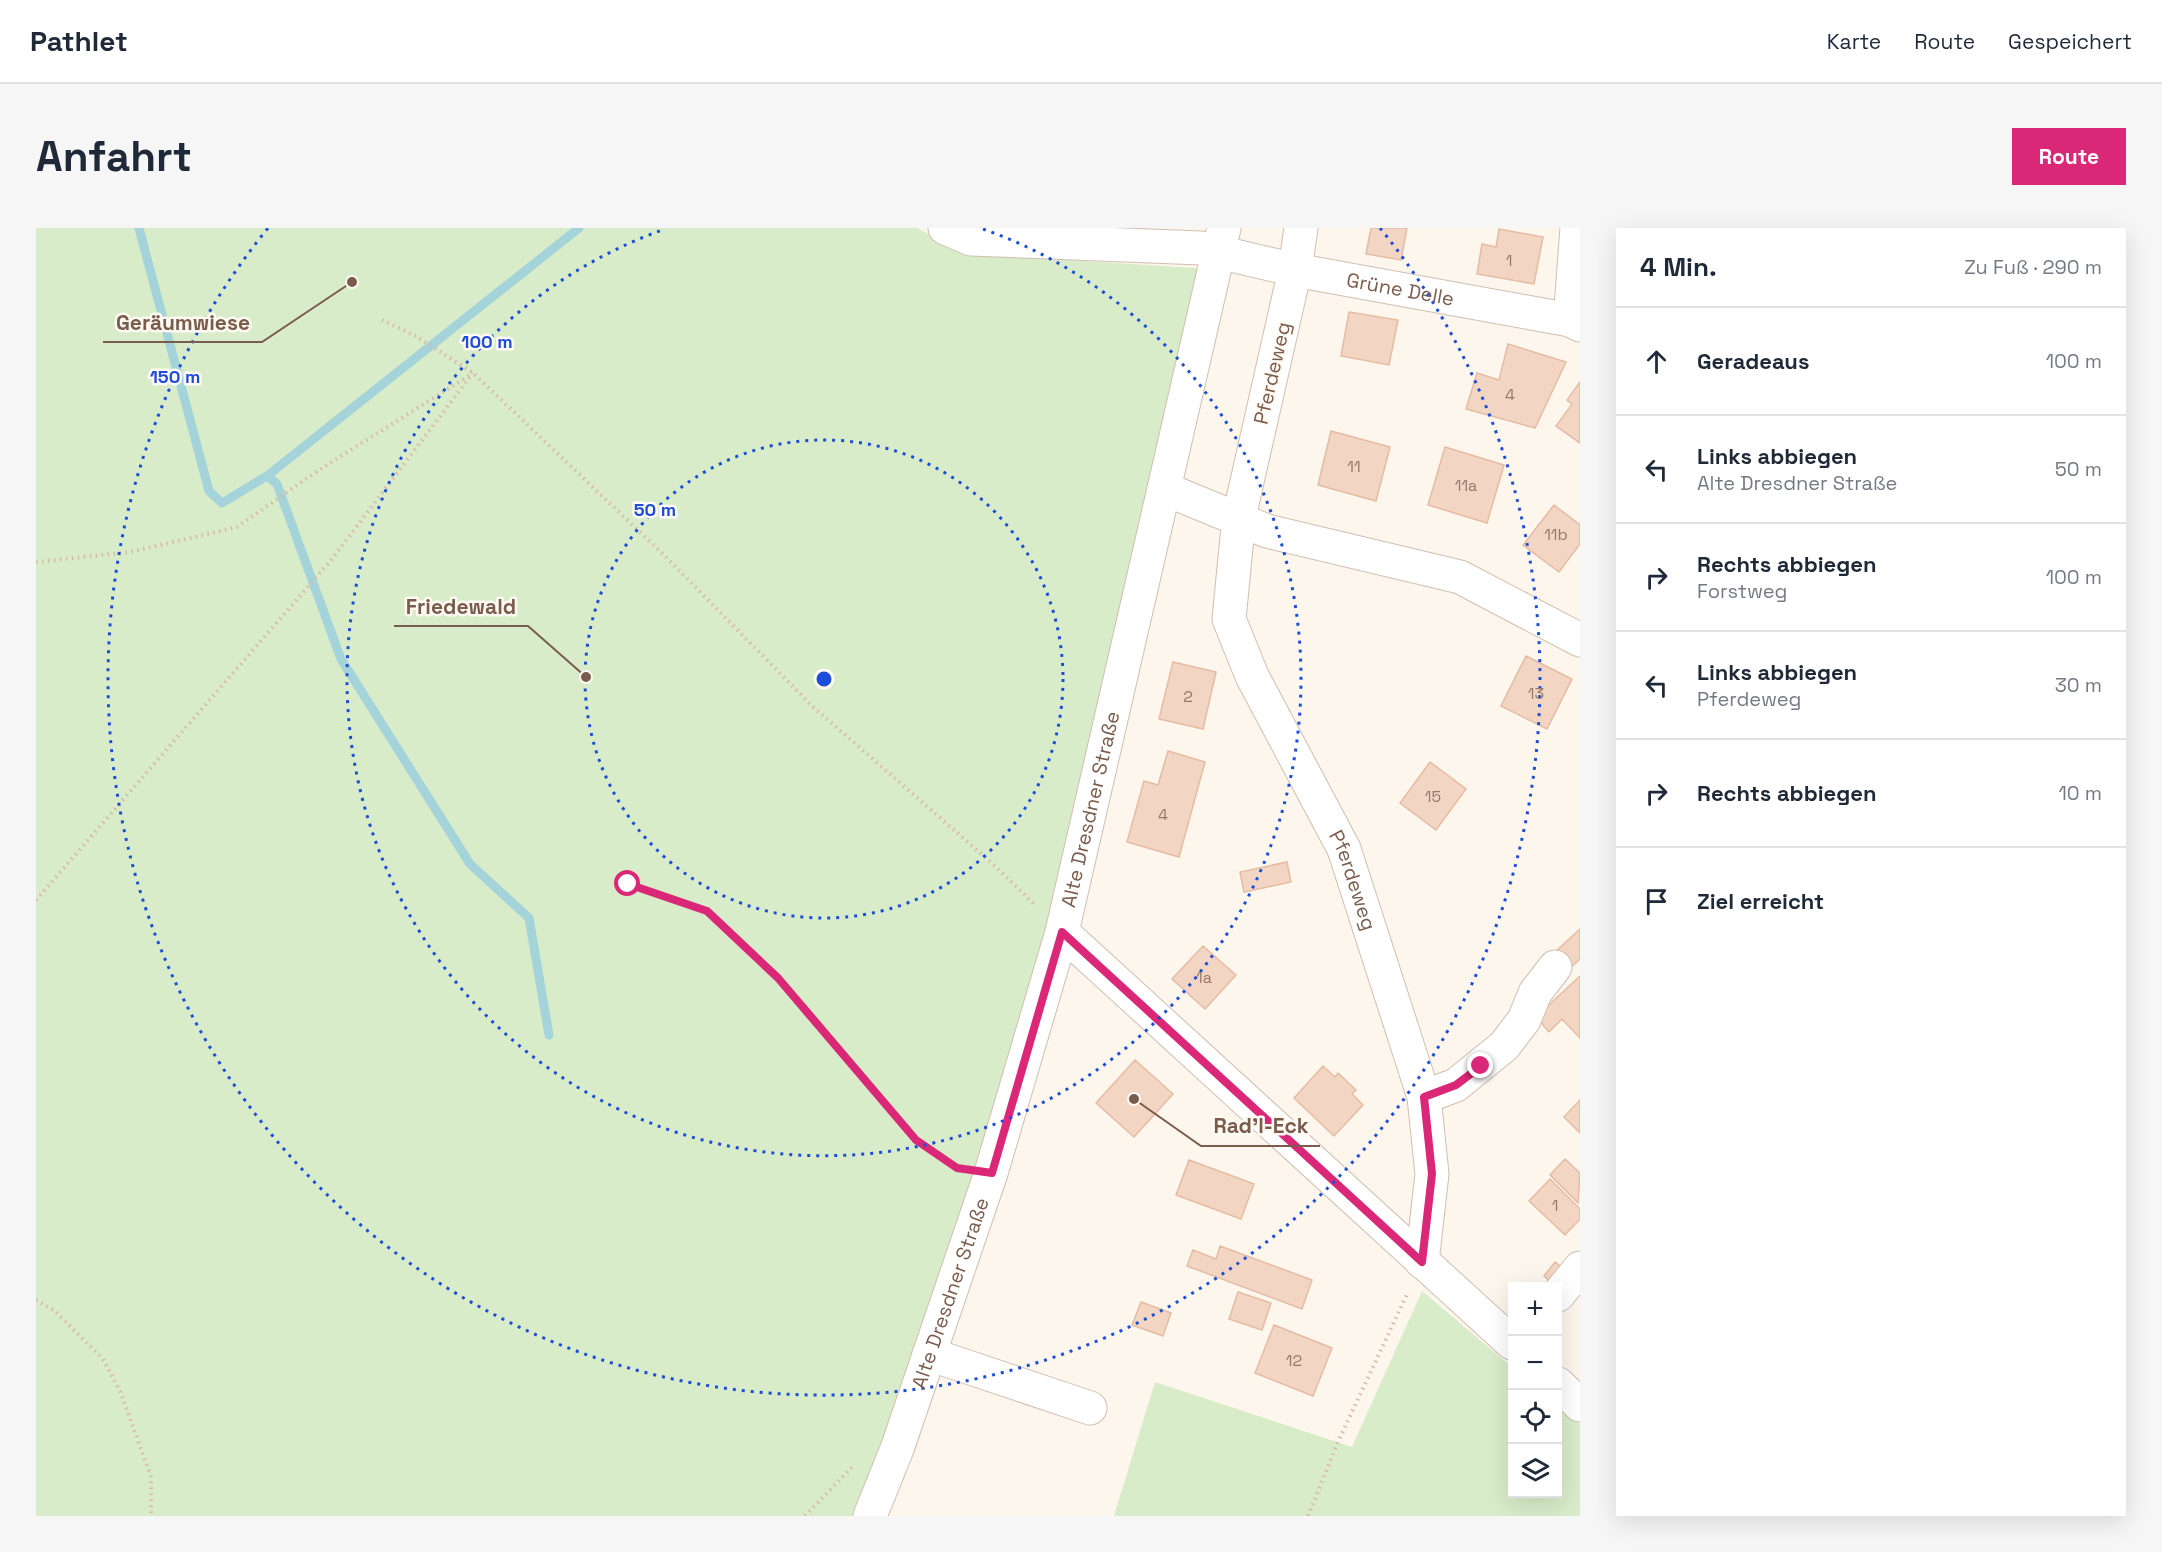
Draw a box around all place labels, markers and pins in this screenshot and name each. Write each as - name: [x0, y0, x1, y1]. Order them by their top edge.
- callout: Geräumwiese: [103, 303, 262, 342]
- callout: Friedewald: [394, 587, 528, 626]
- centre of rings: [814, 669, 834, 689]
- callout: Rad'l-Eck: [1201, 1107, 1320, 1146]

